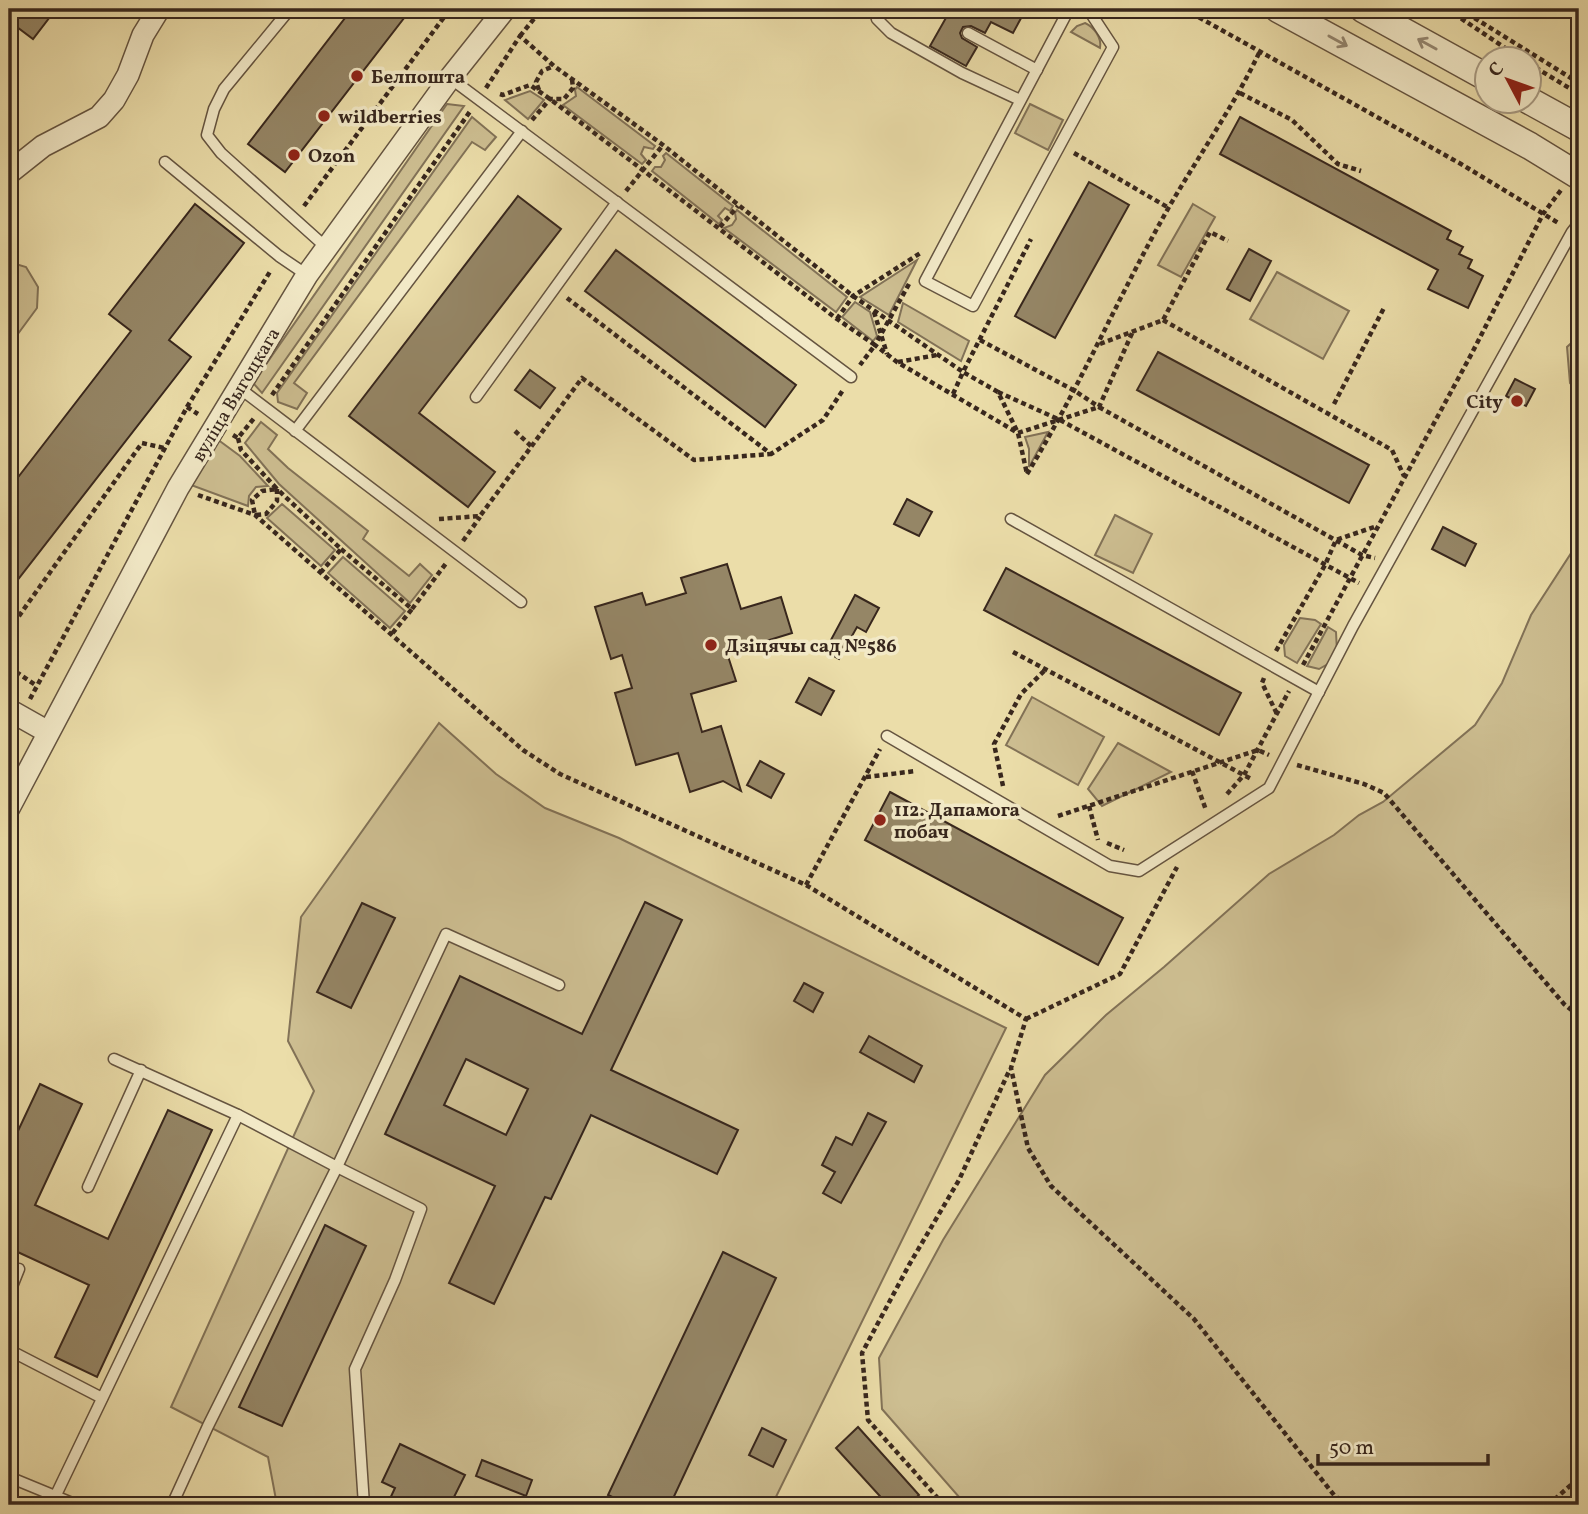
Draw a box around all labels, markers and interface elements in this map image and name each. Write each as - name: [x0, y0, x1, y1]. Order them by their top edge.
- one-way arrow: [1327, 35, 1347, 49]
- one-way arrow: [1417, 37, 1437, 51]
- north arrow: [1472, 46, 1542, 116]
- text: С: [1483, 57, 1510, 83]
- place label: Белпошта: [371, 65, 465, 91]
- marker: Белпошта: [349, 68, 365, 84]
- place label: wildberries: [338, 105, 442, 131]
- marker: wildberries: [316, 108, 332, 124]
- place label: Ozon: [308, 144, 355, 170]
- marker: Ozon: [286, 147, 302, 163]
- street label: вуліца Выгоцкага: [186, 323, 287, 467]
- place label: City: [1466, 390, 1503, 416]
- marker: City: [1509, 393, 1525, 409]
- place label: Дзіцячы сад №586: [725, 634, 897, 660]
- marker: Дзіцячы сад №586: [703, 637, 719, 653]
- place label: 112. Дапамога побач: [894, 798, 1020, 846]
- marker: 112. Дапамога побач: [872, 812, 888, 828]
- scale bar: [1318, 1423, 1488, 1467]
- text: 50 m: [1329, 1434, 1374, 1463]

